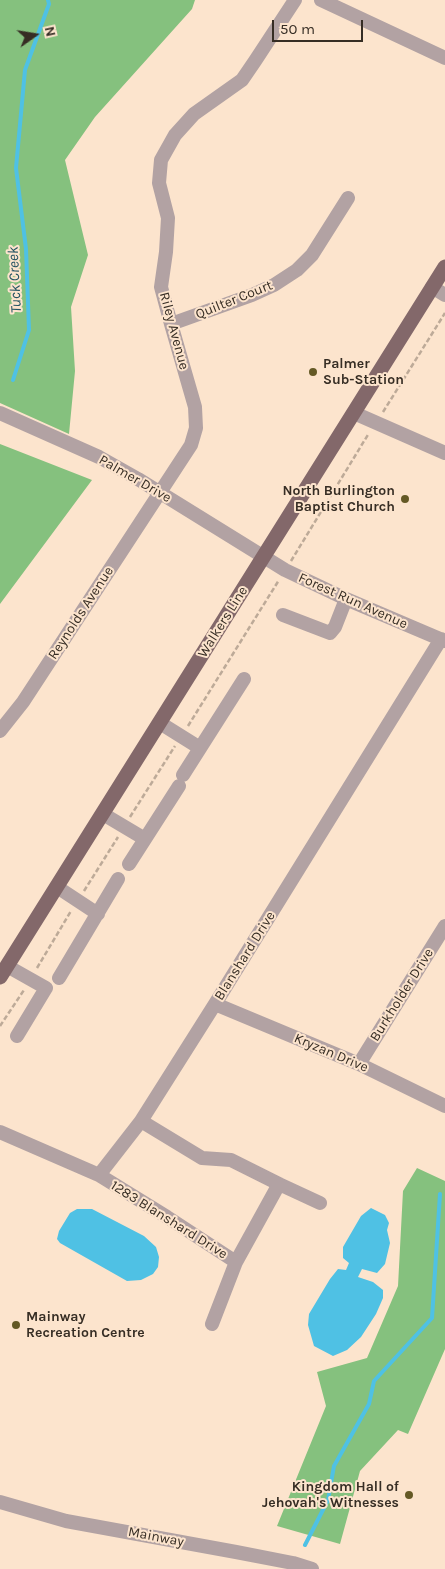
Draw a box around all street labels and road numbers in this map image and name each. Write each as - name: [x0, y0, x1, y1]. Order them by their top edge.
- street label: Quilter Court: [193, 277, 275, 323]
- street label: Riley Avenue: [156, 290, 192, 372]
- street label: Palmer Drive: [96, 452, 174, 506]
- street label: Reynolds Avenue: [45, 563, 117, 663]
- street label: Forest Run Avenue: [296, 569, 410, 633]
- street label: Walkers Line: [194, 583, 252, 661]
- street label: Blanshard Drive: [211, 908, 279, 1004]
- street label: Burkholder Drive: [367, 945, 437, 1045]
- street label: Kryzan Drive: [291, 1030, 371, 1076]
- street label: 1283 Blanshard Drive: [107, 1177, 231, 1263]
- street label: Mainway: [127, 1523, 185, 1551]

